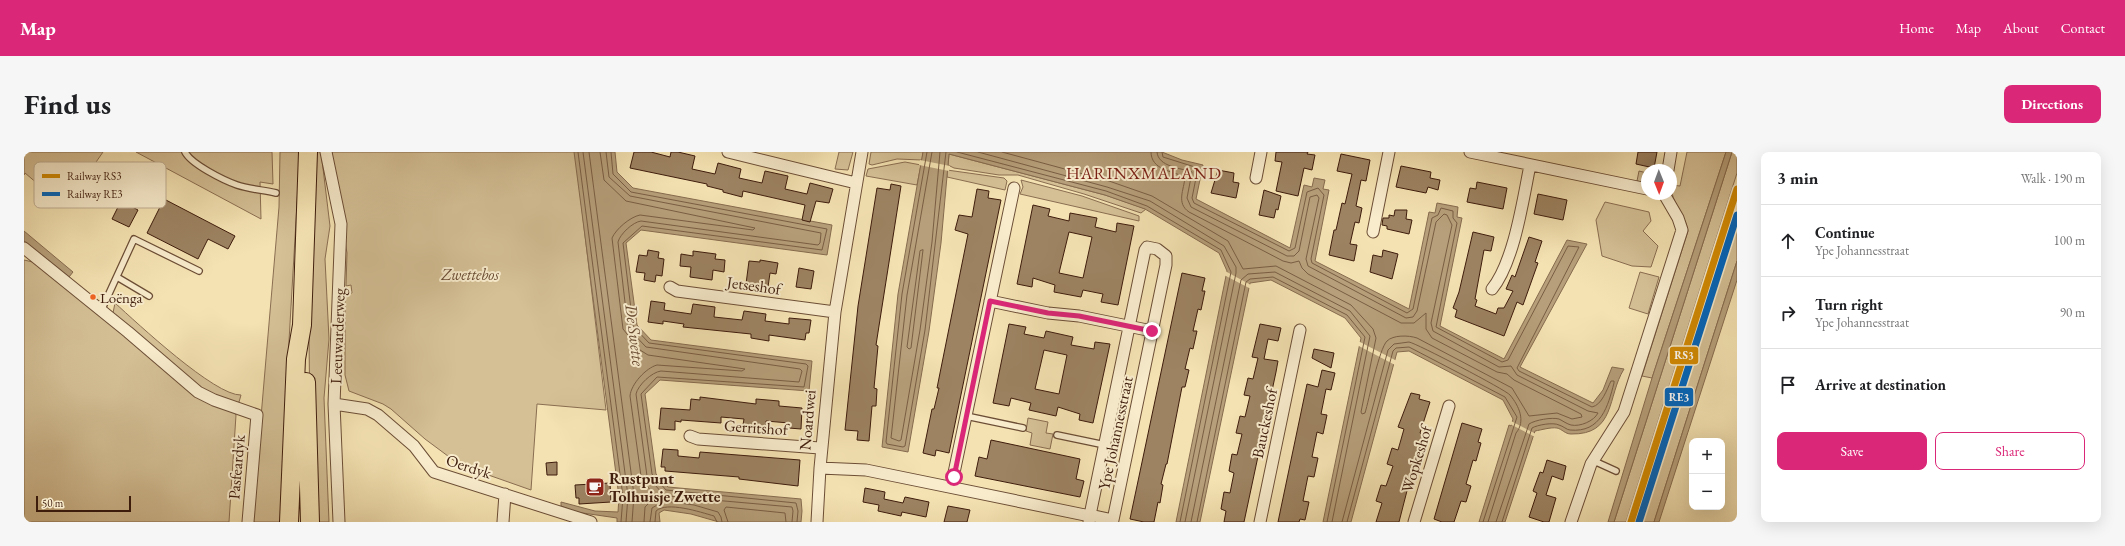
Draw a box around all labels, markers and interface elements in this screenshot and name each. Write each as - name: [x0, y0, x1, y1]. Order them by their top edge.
- text: Map: [20, 16, 56, 41]
- text: Home: [1899, 19, 1934, 37]
- text: Map: [1956, 19, 1981, 37]
- text: About: [2003, 19, 2039, 37]
- text: Contact: [2061, 19, 2105, 37]
- button: Directions: [2004, 85, 2101, 123]
- text: Find us: [24, 86, 111, 122]
- legend: [34, 162, 166, 208]
- district label: HARINXMALAND: [1066, 162, 1222, 184]
- north arrow: [1641, 164, 1677, 200]
- text: 3 min: [1777, 167, 1818, 189]
- text: Railway RS3: [67, 169, 121, 183]
- text: Walk · 190 m: [2021, 170, 2085, 187]
- text: Railway RE3: [67, 187, 123, 201]
- text: Continue: [1815, 223, 1875, 242]
- icon: ahead: [1777, 230, 1799, 252]
- text: 100 m: [2054, 232, 2085, 249]
- text: Ype Johannesstraat: [1815, 242, 1909, 259]
- park label: Zwettebos: [440, 264, 499, 285]
- street label: Jetseshof: [723, 271, 784, 300]
- street label: Leeuwarderweg: [325, 287, 350, 384]
- place label: Loënga: [100, 288, 142, 307]
- marker: Loënga: [88, 292, 98, 302]
- text: Turn right: [1815, 295, 1883, 314]
- water label: De Swette: [620, 302, 650, 367]
- icon: right: [1777, 302, 1799, 324]
- text: 90 m: [2060, 304, 2085, 321]
- text: Ype Johannesstraat: [1815, 314, 1909, 331]
- route end: [1143, 322, 1161, 340]
- line badge: RS3: [1669, 346, 1699, 365]
- text: RS3: [1674, 348, 1694, 362]
- street label: Ype Johannesstraat: [1093, 374, 1138, 492]
- icon: arrive: [1777, 374, 1799, 396]
- text: Arrive at destination: [1815, 375, 1946, 394]
- street label: Bauckeshof: [1247, 384, 1283, 460]
- line badge: RE3: [1664, 387, 1694, 407]
- street label: Noardwei: [794, 389, 821, 451]
- text: RE3: [1669, 390, 1689, 404]
- street label: Gerritshof: [723, 415, 791, 440]
- street label: Wopkeshof: [1396, 421, 1437, 495]
- button: Save: [1777, 432, 1927, 470]
- button: Share: [1935, 432, 2085, 470]
- street label: Pasfeardyk: [223, 433, 250, 500]
- map controls: [1689, 438, 1725, 510]
- button: +: [1689, 438, 1725, 474]
- street label: Oerdyk: [444, 449, 495, 484]
- place label: Rustpunt Tolhuisje Zwette: [609, 468, 721, 507]
- route start: [945, 468, 963, 486]
- button: −: [1689, 474, 1725, 510]
- cafe icon: Rustpunt Tolhuisje Zwette: [584, 476, 606, 498]
- scale bar: [36, 494, 131, 513]
- text: 50 m: [42, 496, 63, 510]

